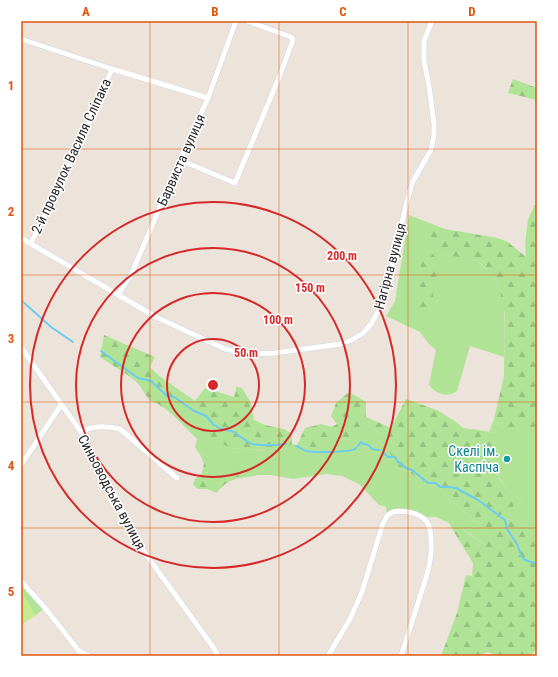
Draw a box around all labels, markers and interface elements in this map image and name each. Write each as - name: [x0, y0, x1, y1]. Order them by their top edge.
- text: A: [82, 4, 90, 19]
- text: B: [211, 4, 219, 19]
- text: C: [339, 4, 347, 19]
- text: D: [468, 4, 476, 19]
- street label: 2-й провулок Василя Сліпака: [28, 76, 114, 236]
- text: 1: [8, 78, 14, 93]
- street label: Барвиста вулиця: [154, 112, 208, 208]
- text: 2: [8, 204, 15, 219]
- street label: Нагірна вулиця: [371, 221, 409, 311]
- text: 200 m: [327, 249, 357, 263]
- text: 150 m: [295, 281, 325, 295]
- text: 100 m: [263, 313, 293, 327]
- text: 3: [8, 331, 14, 346]
- text: 50 m: [234, 346, 258, 360]
- centre of rings: [206, 378, 220, 392]
- street label: Синьоводська вулиця: [75, 432, 149, 552]
- place label: Скелі ім. Каспіча: [448, 443, 499, 475]
- marker: Скелі ім. Каспіча: [502, 454, 512, 464]
- text: 4: [8, 458, 15, 473]
- text: 5: [8, 584, 15, 599]

